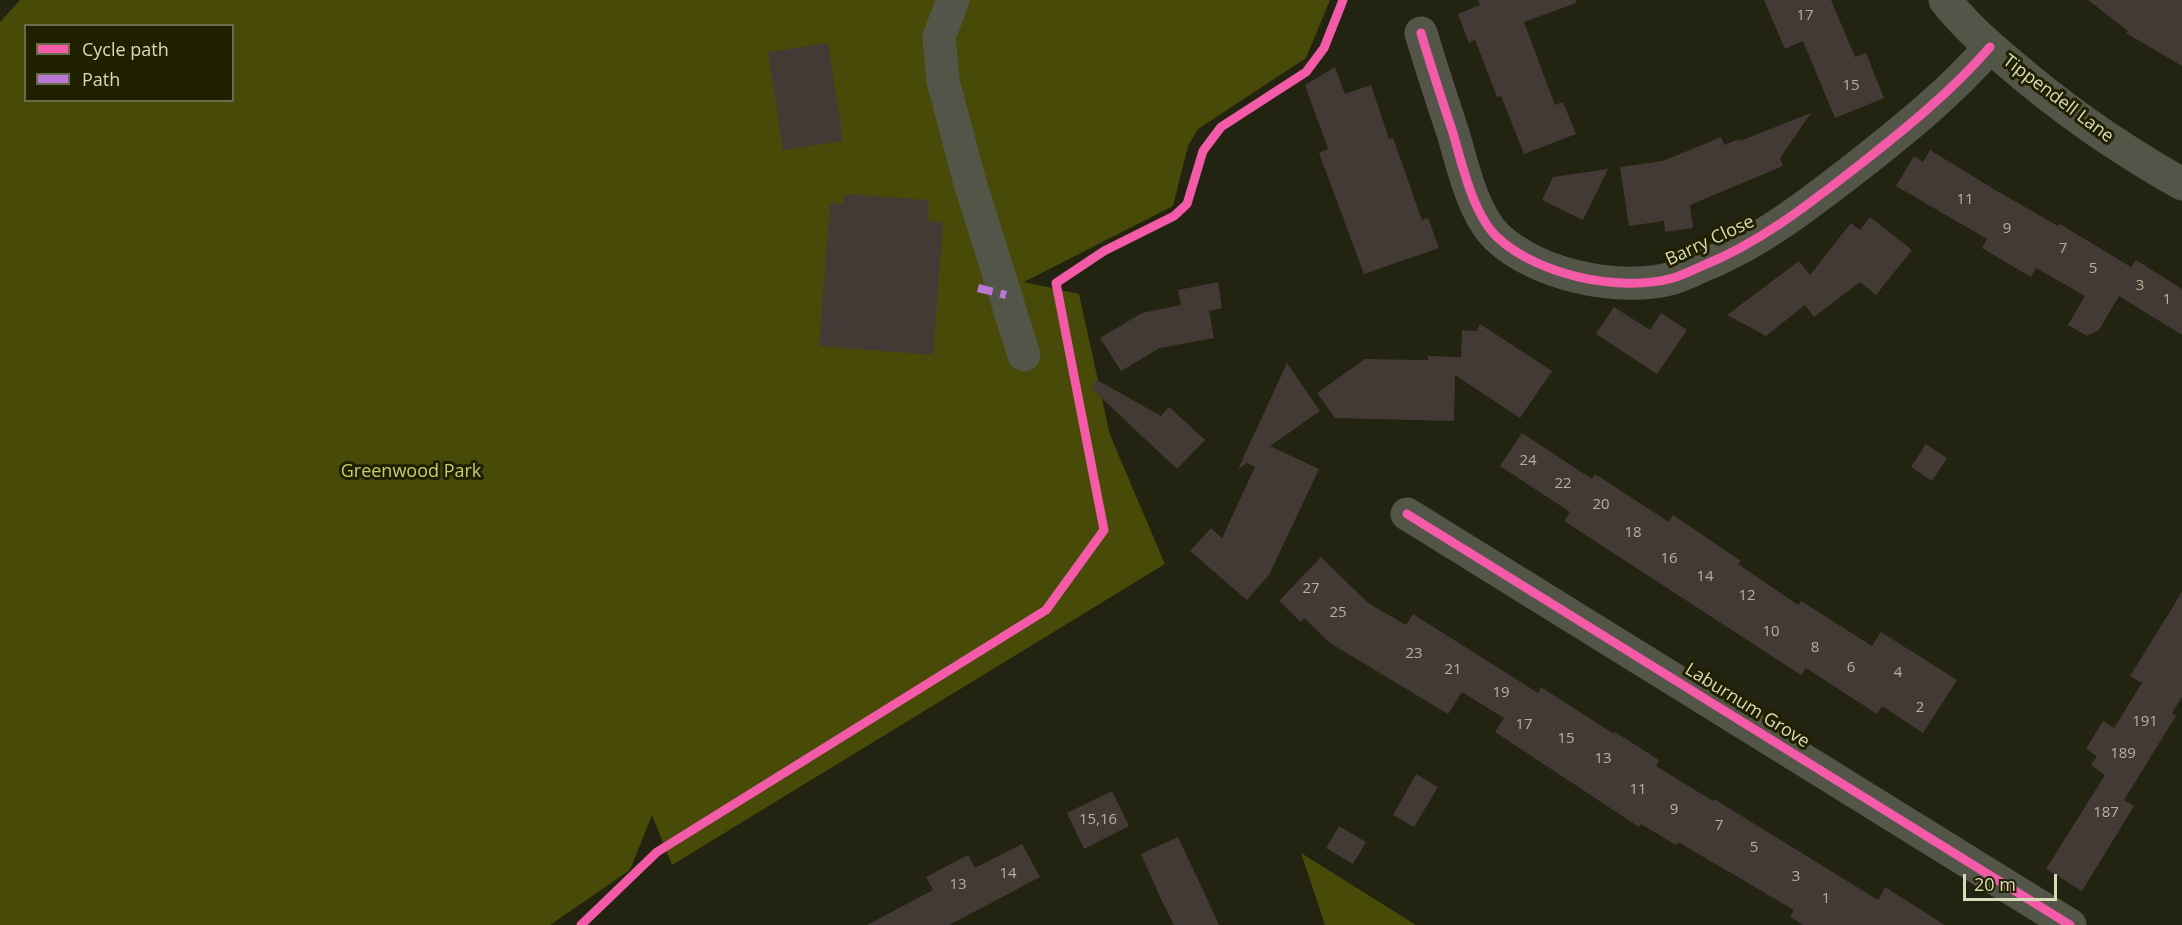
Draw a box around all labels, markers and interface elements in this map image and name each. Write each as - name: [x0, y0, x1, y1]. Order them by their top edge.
- house number: 17: [1796, 7, 1814, 25]
- legend: [24, 24, 234, 102]
- text: Cycle path: [82, 37, 169, 61]
- street label: Tippendell Lane: [1998, 50, 2118, 148]
- text: Path: [82, 67, 120, 91]
- house number: 15: [1842, 77, 1860, 95]
- house number: 11: [1956, 191, 1974, 209]
- street label: Barry Close: [1662, 211, 1758, 271]
- house number: 9: [2003, 220, 2011, 238]
- house number: 7: [2059, 240, 2067, 258]
- house number: 5: [2089, 260, 2097, 278]
- house number: 3: [2136, 277, 2144, 295]
- house number: 1: [2163, 291, 2171, 309]
- house number: 24: [1519, 452, 1537, 470]
- park label: Greenwood Park: [341, 461, 481, 483]
- house number: 22: [1554, 475, 1572, 493]
- house number: 20: [1592, 496, 1610, 514]
- house number: 18: [1624, 524, 1642, 542]
- house number: 16: [1660, 550, 1678, 568]
- house number: 14: [1696, 568, 1714, 586]
- house number: 27: [1302, 580, 1320, 598]
- house number: 12: [1738, 587, 1756, 605]
- house number: 25: [1329, 604, 1347, 622]
- house number: 10: [1762, 623, 1780, 641]
- house number: 8: [1811, 639, 1819, 657]
- house number: 23: [1405, 645, 1423, 663]
- street label: Laburnum Grove: [1681, 659, 1813, 753]
- house number: 6: [1847, 659, 1855, 677]
- house number: 21: [1444, 661, 1462, 679]
- house number: 4: [1894, 664, 1902, 682]
- house number: 19: [1492, 684, 1510, 702]
- house number: 2: [1916, 699, 1924, 717]
- house number: 191: [2132, 713, 2158, 731]
- house number: 17: [1515, 716, 1533, 734]
- house number: 15: [1557, 730, 1575, 748]
- house number: 189: [2110, 745, 2136, 763]
- house number: 13: [1594, 750, 1612, 768]
- house number: 11: [1629, 781, 1647, 799]
- house number: 9: [1670, 801, 1678, 819]
- house number: 187: [2093, 804, 2119, 822]
- house number: 15,16: [1079, 811, 1117, 829]
- house number: 7: [1715, 817, 1723, 835]
- house number: 5: [1750, 839, 1758, 857]
- scale bar: [1966, 862, 2060, 900]
- house number: 14: [999, 865, 1017, 883]
- house number: 3: [1792, 868, 1800, 886]
- text: 20 m: [1974, 872, 2016, 896]
- house number: 13: [949, 876, 967, 894]
- house number: 1: [1822, 890, 1830, 908]

